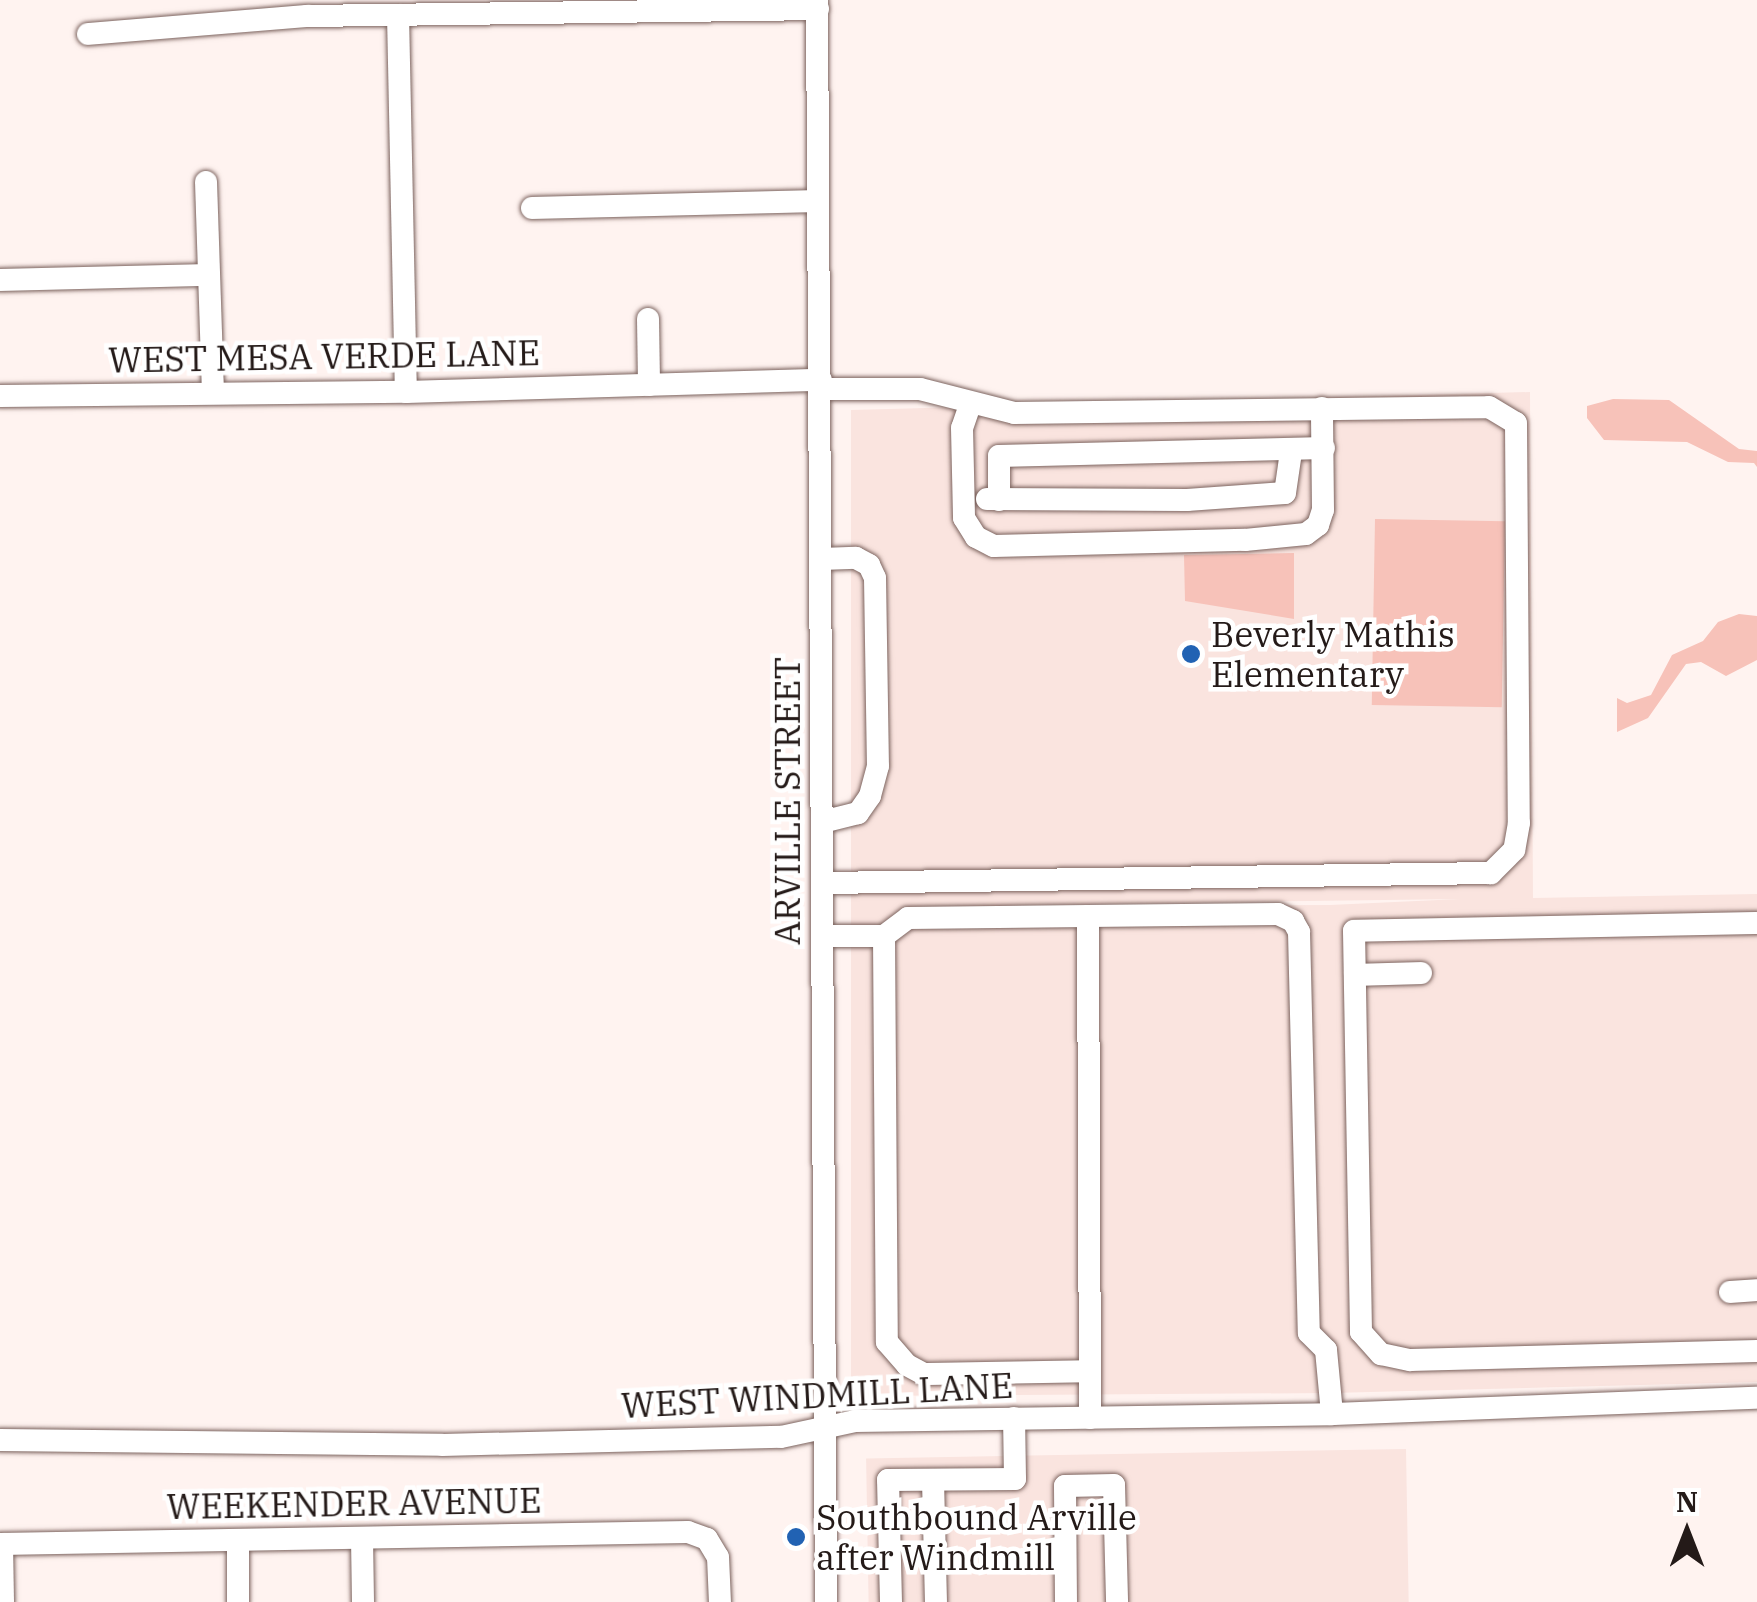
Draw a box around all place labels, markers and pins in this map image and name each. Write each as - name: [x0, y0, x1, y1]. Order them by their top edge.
- place label: Beverly Mathis Elementary: [1211, 613, 1455, 695]
- marker: Beverly Mathis Elementary: [1180, 643, 1202, 665]
- place label: Southbound Arville after Windmill: [816, 1496, 1137, 1578]
- marker: Southbound Arville after Windmill: [785, 1526, 807, 1548]

